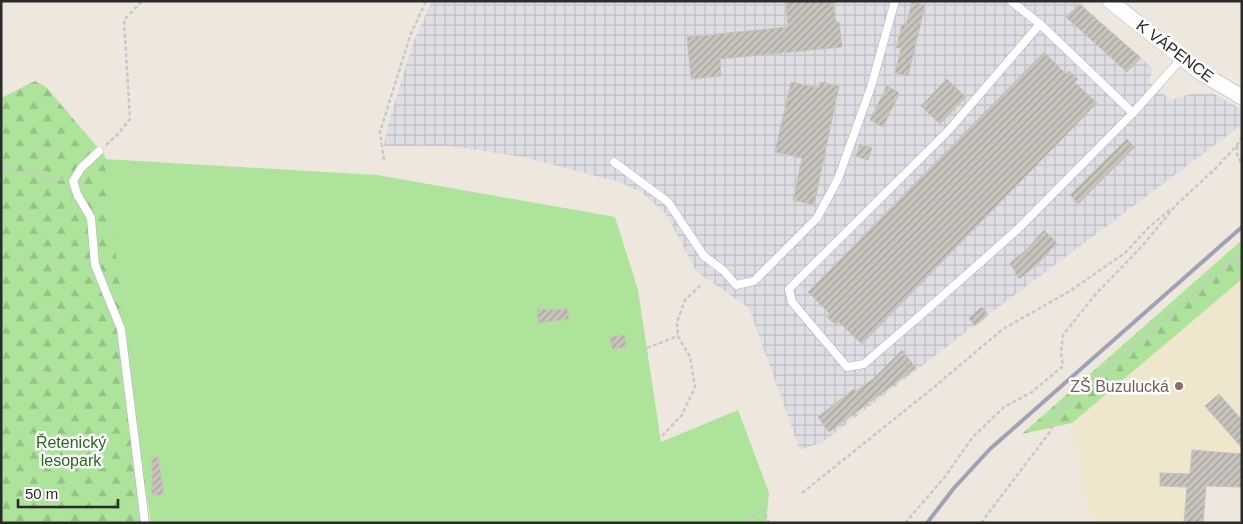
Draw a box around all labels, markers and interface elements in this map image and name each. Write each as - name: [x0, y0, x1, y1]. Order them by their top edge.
- street label: K VÁPENCE: [1133, 16, 1217, 85]
- place label: ZŠ Buzulucká: [1070, 377, 1169, 395]
- marker: ZŠ Buzulucká: [1173, 380, 1185, 392]
- park label: Řetenický lesopark: [36, 433, 106, 469]
- scale bar: [18, 476, 118, 508]
- text: 50 m: [25, 485, 58, 502]

